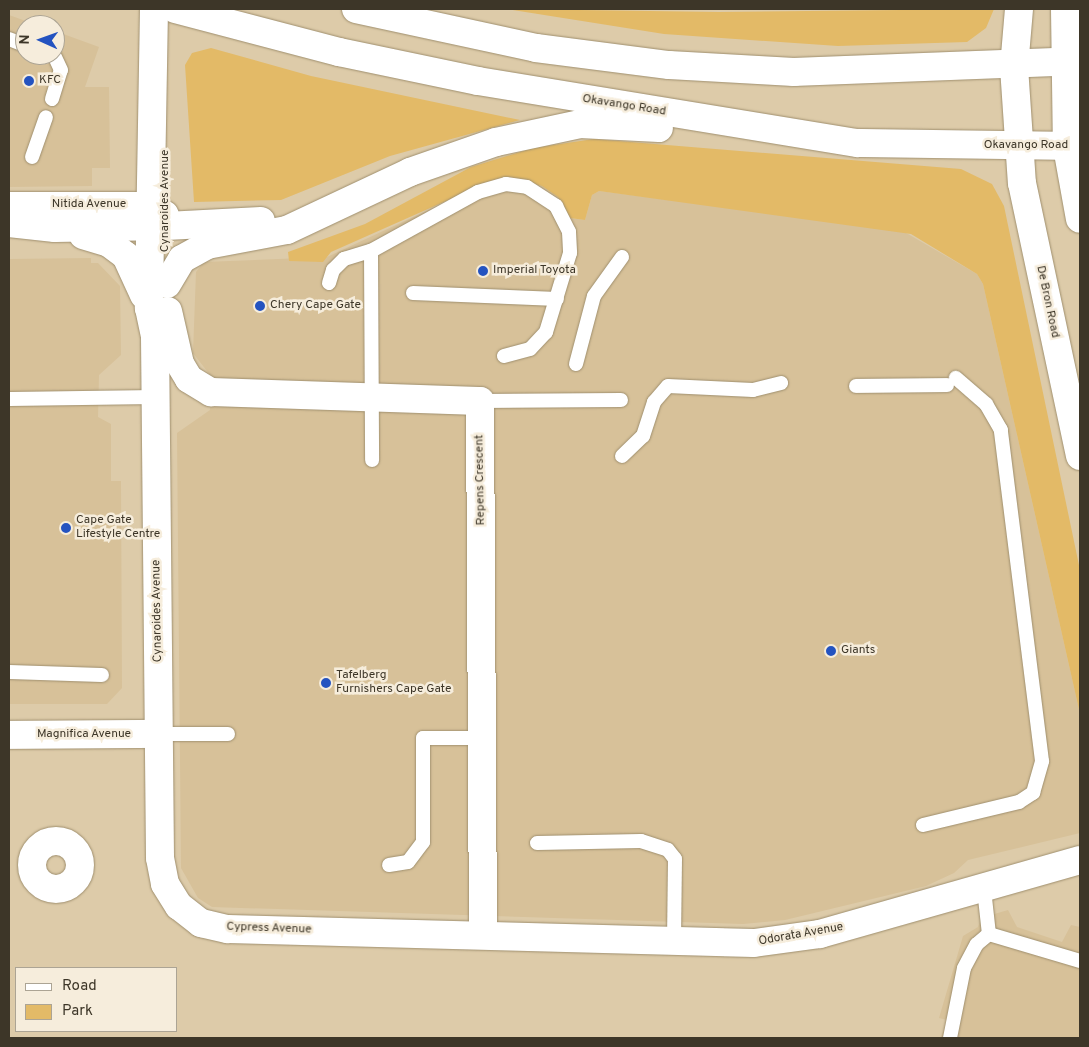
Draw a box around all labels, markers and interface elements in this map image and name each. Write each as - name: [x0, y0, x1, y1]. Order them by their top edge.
- north arrow: [15, 15, 65, 65]
- text: N: [17, 34, 34, 45]
- place label: KFC: [39, 74, 61, 88]
- marker: KFC: [23, 75, 35, 87]
- street label: Okavango Road: [581, 92, 667, 120]
- street label: Okavango Road: [984, 139, 1068, 153]
- street label: Cynaroides Avenue: [159, 149, 173, 253]
- street label: Nitida Avenue: [52, 198, 126, 212]
- place label: Imperial Toyota: [493, 264, 576, 278]
- marker: Imperial Toyota: [477, 265, 489, 277]
- street label: De Bron Road: [1032, 265, 1062, 339]
- place label: Chery Cape Gate: [270, 299, 361, 313]
- marker: Chery Cape Gate: [254, 300, 266, 312]
- street label: Repens Crescent: [473, 434, 489, 526]
- place label: Cape Gate Lifestyle Centre: [76, 514, 160, 542]
- marker: Cape Gate Lifestyle Centre: [60, 522, 72, 534]
- street label: Cynaroides Avenue: [150, 559, 166, 663]
- place label: Giants: [841, 644, 875, 658]
- marker: Giants: [825, 645, 837, 657]
- place label: Tafelberg Furnishers Cape Gate: [336, 669, 451, 697]
- marker: Tafelberg Furnishers Cape Gate: [320, 677, 332, 689]
- street label: Magnifica Avenue: [37, 728, 131, 742]
- street label: Cypress Avenue: [226, 920, 312, 938]
- street label: Odorata Avenue: [757, 920, 845, 950]
- legend: [15, 967, 178, 1032]
- text: Road: [62, 977, 97, 996]
- text: Park: [62, 1002, 93, 1021]

